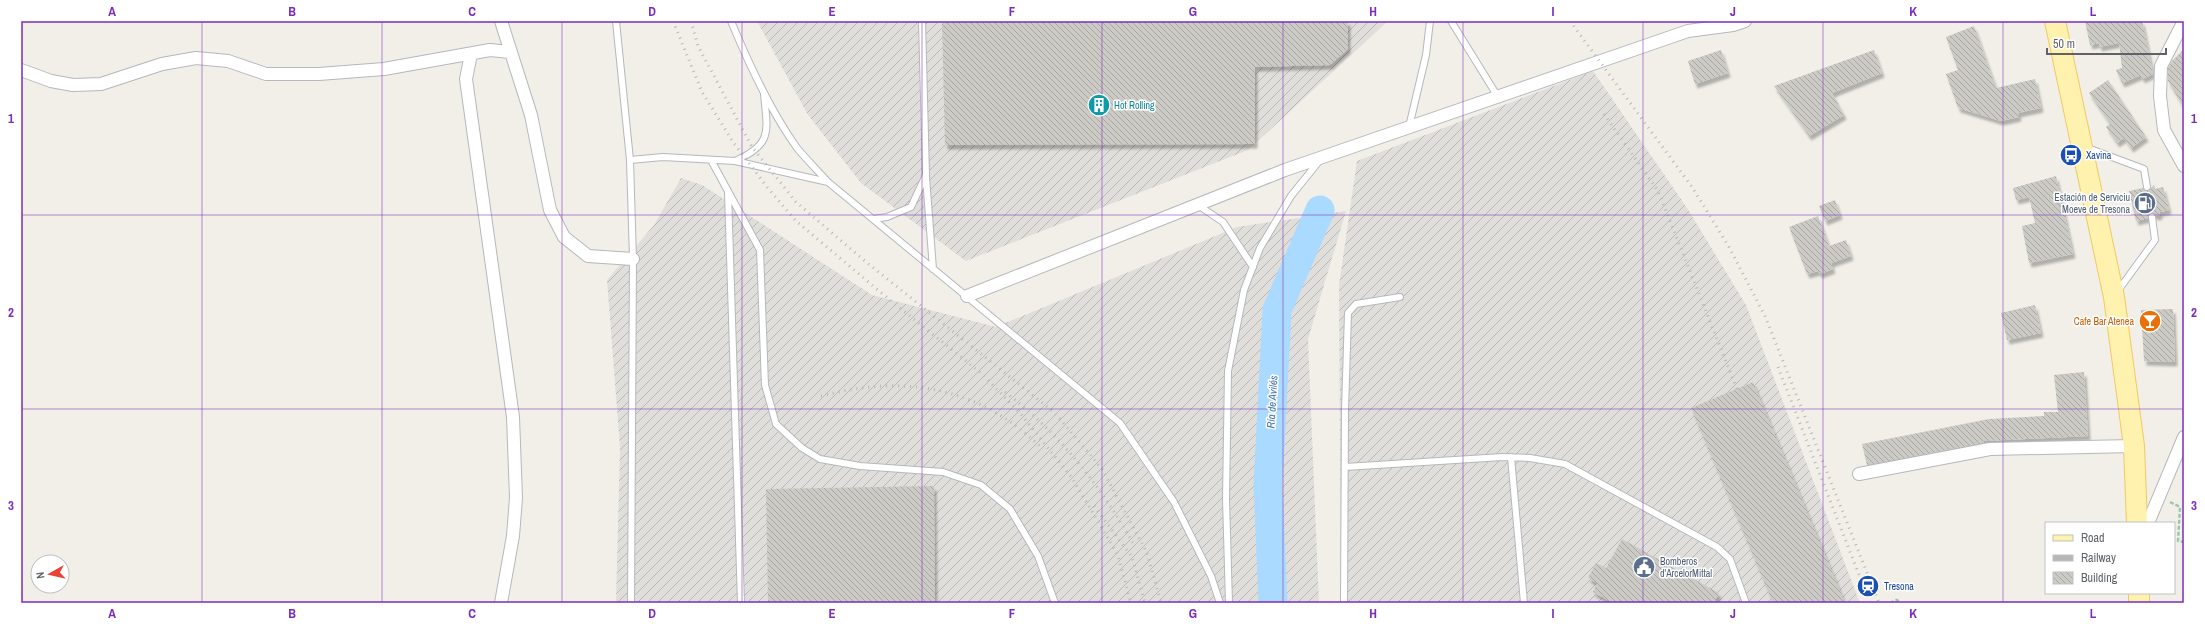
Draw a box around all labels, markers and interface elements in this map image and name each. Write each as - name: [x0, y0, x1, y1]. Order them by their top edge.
- text: A: [108, 3, 116, 20]
- text: B: [288, 3, 296, 20]
- text: C: [468, 3, 476, 20]
- text: D: [648, 3, 656, 20]
- text: E: [828, 3, 836, 20]
- text: F: [1009, 3, 1016, 20]
- text: G: [1189, 3, 1197, 20]
- text: H: [1369, 3, 1377, 20]
- text: I: [1552, 3, 1555, 20]
- text: J: [1730, 3, 1736, 20]
- text: K: [1909, 3, 1917, 20]
- text: L: [2090, 3, 2097, 20]
- scale bar: [2047, 30, 2166, 56]
- text: 50 m: [2053, 36, 2075, 52]
- building icon: Hot Rolling: [1086, 92, 1112, 118]
- place label: Hot Rolling: [1114, 99, 1155, 112]
- text: 1: [8, 110, 14, 127]
- text: 1: [2191, 110, 2197, 127]
- bus stop icon: Xavina: [2058, 142, 2084, 168]
- place label: Xavina: [2086, 149, 2112, 162]
- fuel station icon: Estación de Serviciu Moeve de Tresona: [2132, 190, 2158, 216]
- place label: Estación de Serviciu Moeve de Tresona: [2054, 191, 2130, 216]
- text: 2: [8, 304, 14, 321]
- text: 2: [2191, 304, 2197, 321]
- bar icon: Cafe Bar Atenea: [2137, 308, 2163, 334]
- place label: Cafe Bar Atenea: [2074, 315, 2134, 328]
- water label: Ría de Avilés: [1264, 375, 1280, 429]
- text: 3: [8, 497, 14, 514]
- text: 3: [2191, 497, 2197, 514]
- legend: [2045, 522, 2175, 594]
- text: Road: [2081, 530, 2105, 546]
- text: Railway: [2081, 550, 2116, 566]
- north arrow: [30, 554, 70, 594]
- public building icon: Bomberos d'ArcelorMittal: [1631, 554, 1657, 580]
- place label: Bomberos d'ArcelorMittal: [1660, 555, 1712, 580]
- text: Building: [2081, 570, 2118, 586]
- text: N: [33, 571, 47, 580]
- station icon: Tresona: [1855, 573, 1881, 599]
- place label: Tresona: [1884, 580, 1914, 593]
- text: A: [108, 605, 116, 622]
- text: B: [288, 605, 296, 622]
- text: C: [468, 605, 476, 622]
- text: D: [648, 605, 656, 622]
- text: E: [828, 605, 836, 622]
- text: F: [1009, 605, 1016, 622]
- text: G: [1189, 605, 1197, 622]
- text: H: [1369, 605, 1377, 622]
- text: I: [1552, 605, 1555, 622]
- text: J: [1730, 605, 1736, 622]
- text: K: [1909, 605, 1917, 622]
- text: L: [2090, 605, 2097, 622]

